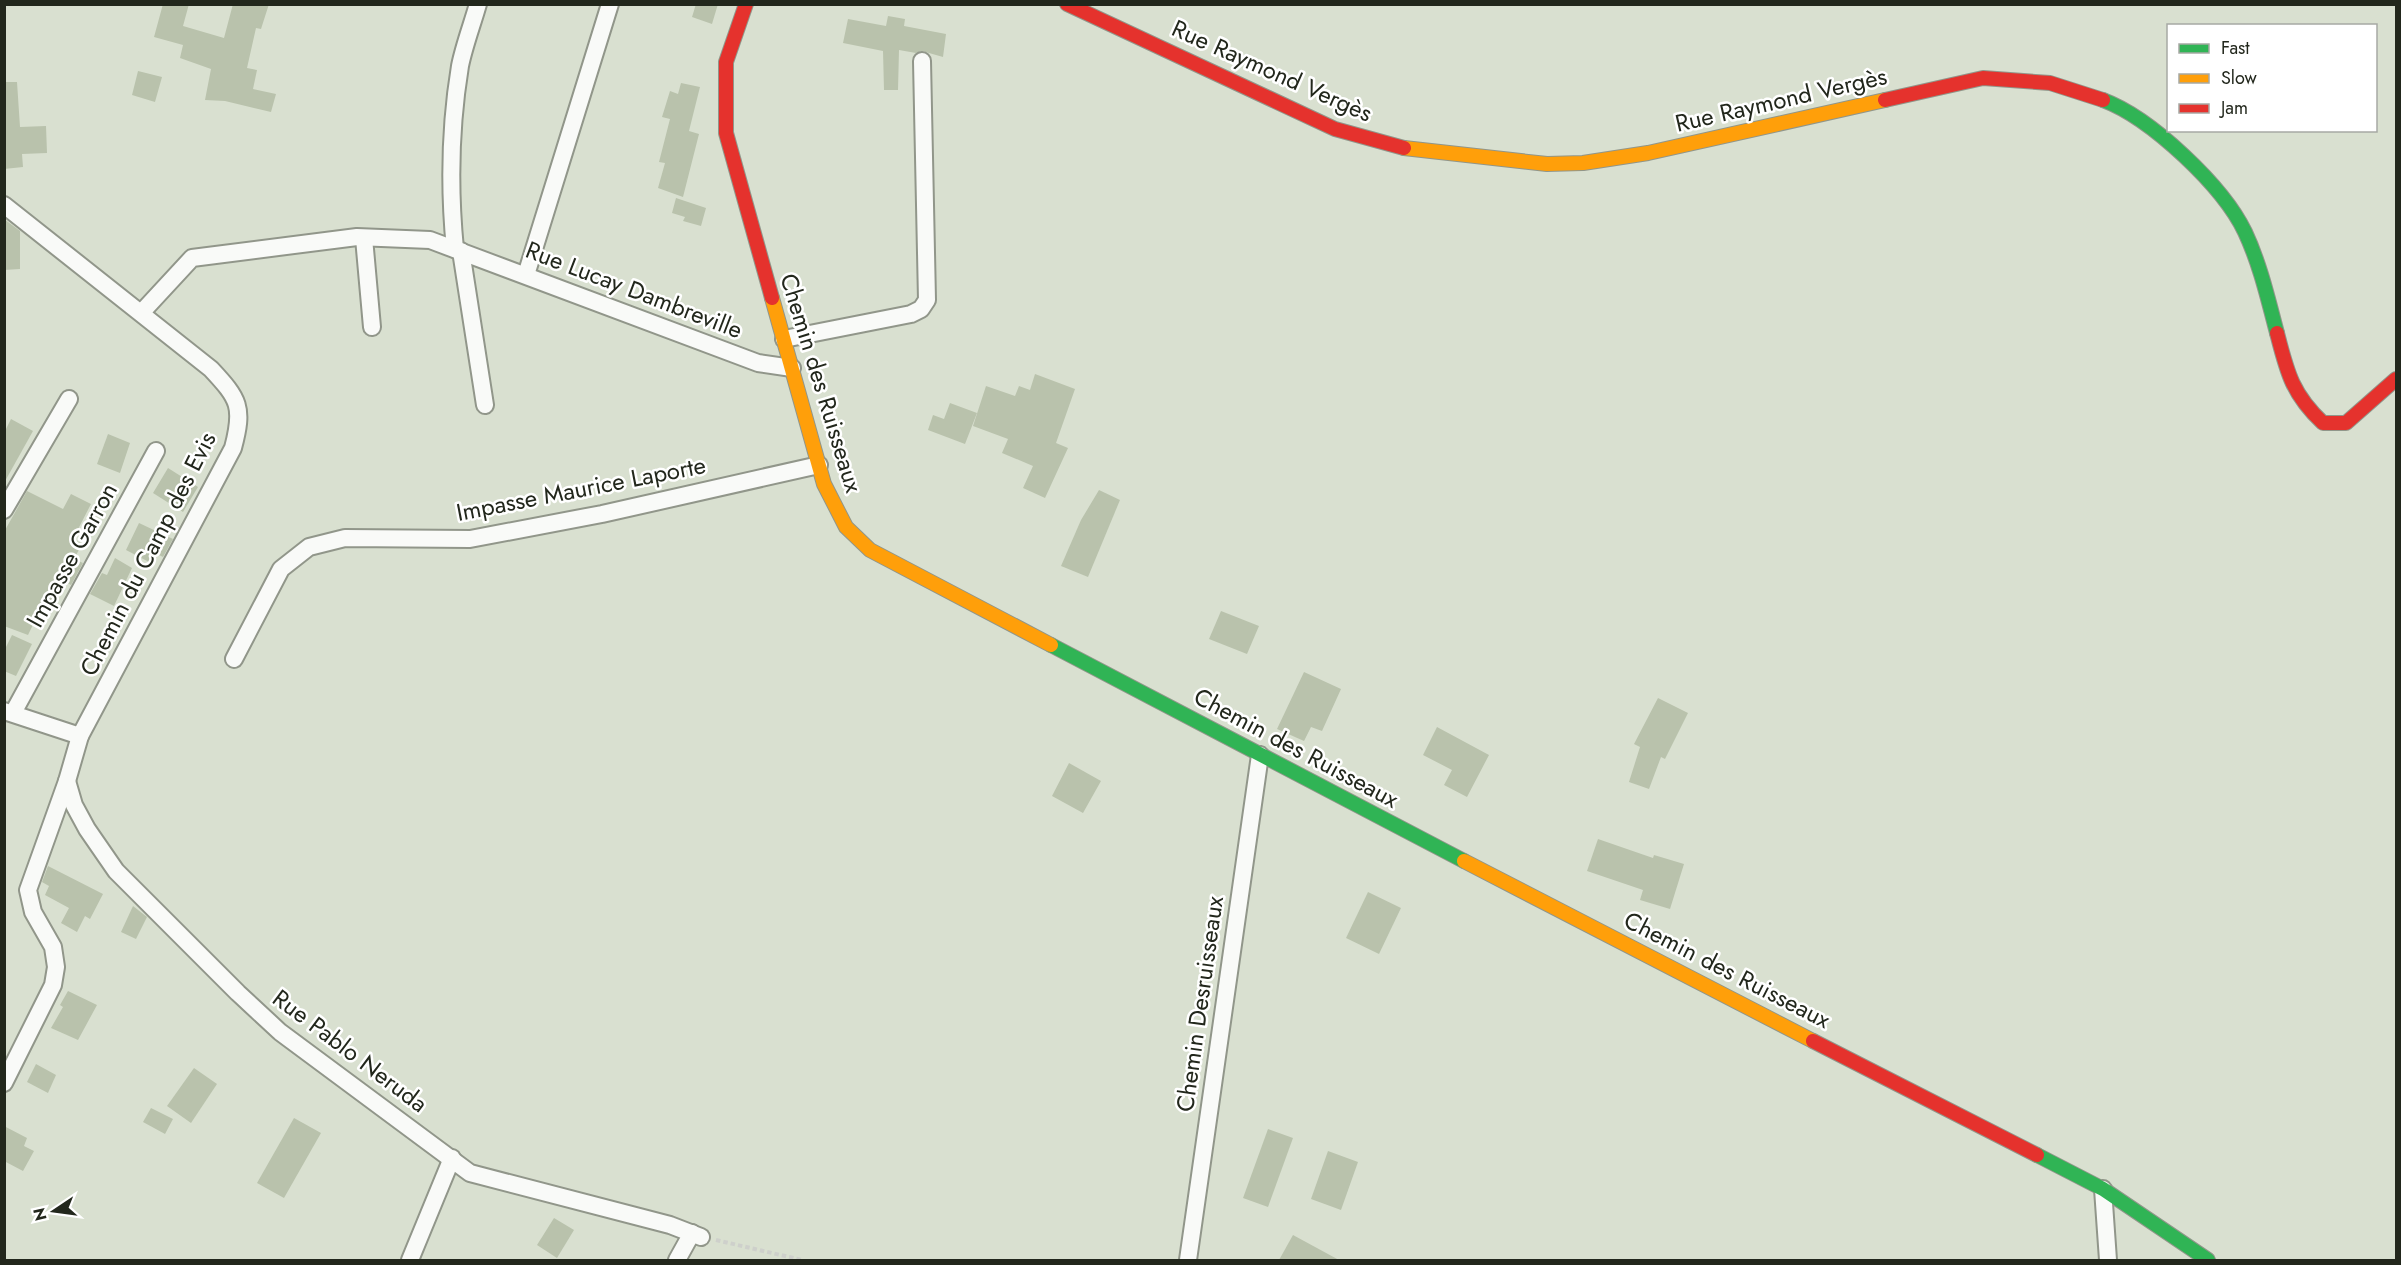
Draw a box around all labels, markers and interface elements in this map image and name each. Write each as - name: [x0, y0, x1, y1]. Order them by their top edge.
- street label: Rue Raymond Vergès: [1166, 11, 1378, 130]
- legend: [2167, 24, 2377, 132]
- text: Fast: [2221, 35, 2250, 61]
- street label: Rue Raymond Vergès: [1672, 58, 1890, 141]
- text: Slow: [2221, 65, 2258, 91]
- text: Jam: [2219, 95, 2248, 121]
- street label: Rue Lucay Dambreville: [521, 232, 748, 347]
- street label: Chemin des Ruisseaux: [772, 269, 872, 498]
- street label: Chemin du Camp des Evis: [71, 426, 224, 682]
- street label: Impasse Maurice Laporte: [453, 447, 709, 530]
- street label: Impasse Garron: [17, 476, 126, 634]
- street label: Chemin des Ruisseaux: [1188, 679, 1406, 817]
- street label: Chemin Desruisseaux: [1167, 893, 1232, 1114]
- street label: Chemin des Ruisseaux: [1618, 902, 1837, 1037]
- street label: Rue Pablo Neruda: [265, 981, 435, 1121]
- north arrow: [24, 1181, 84, 1241]
- text: N: [27, 1205, 53, 1223]

